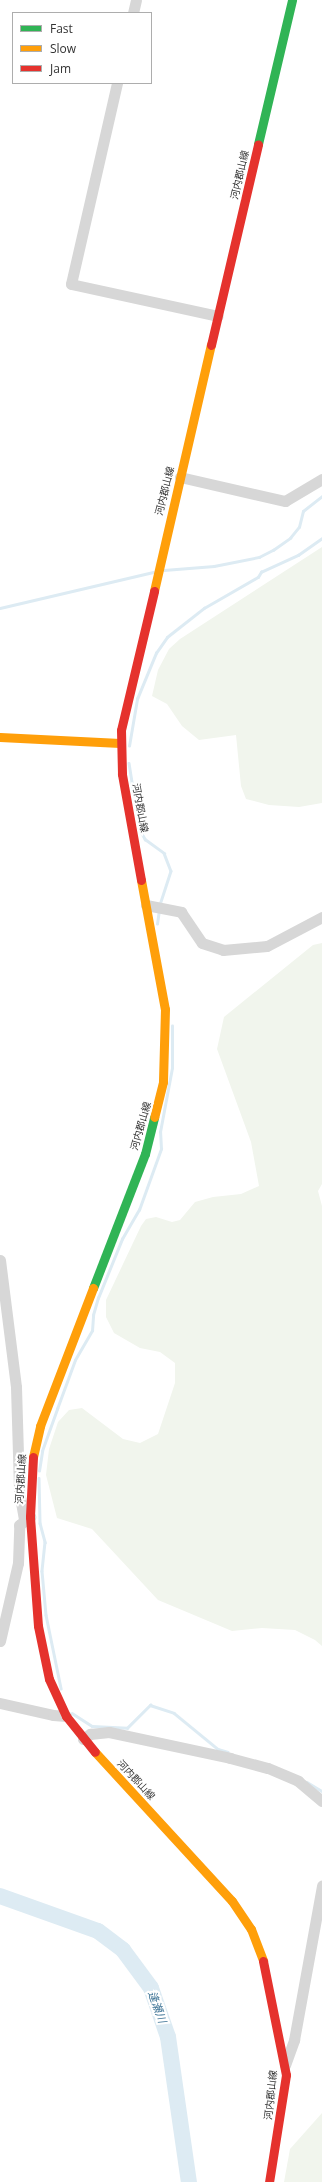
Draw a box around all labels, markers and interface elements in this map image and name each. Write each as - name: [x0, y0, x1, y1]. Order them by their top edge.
- legend: [12, 12, 152, 84]
- text: Fast: [50, 20, 73, 37]
- text: Slow: [50, 40, 76, 57]
- text: Jam: [50, 60, 71, 77]
- street label: 河内郡山線: [229, 149, 251, 201]
- street label: 河内郡山線: [153, 465, 177, 517]
- street label: 河内郡山線: [130, 782, 150, 834]
- street label: 河内郡山線: [128, 1100, 154, 1152]
- street label: 河内郡山線: [13, 1454, 29, 1504]
- street label: 河内郡山線: [115, 1758, 157, 1802]
- water label: 逢瀬川: [145, 1989, 169, 2025]
- street label: 河内郡山線: [262, 2070, 280, 2120]

